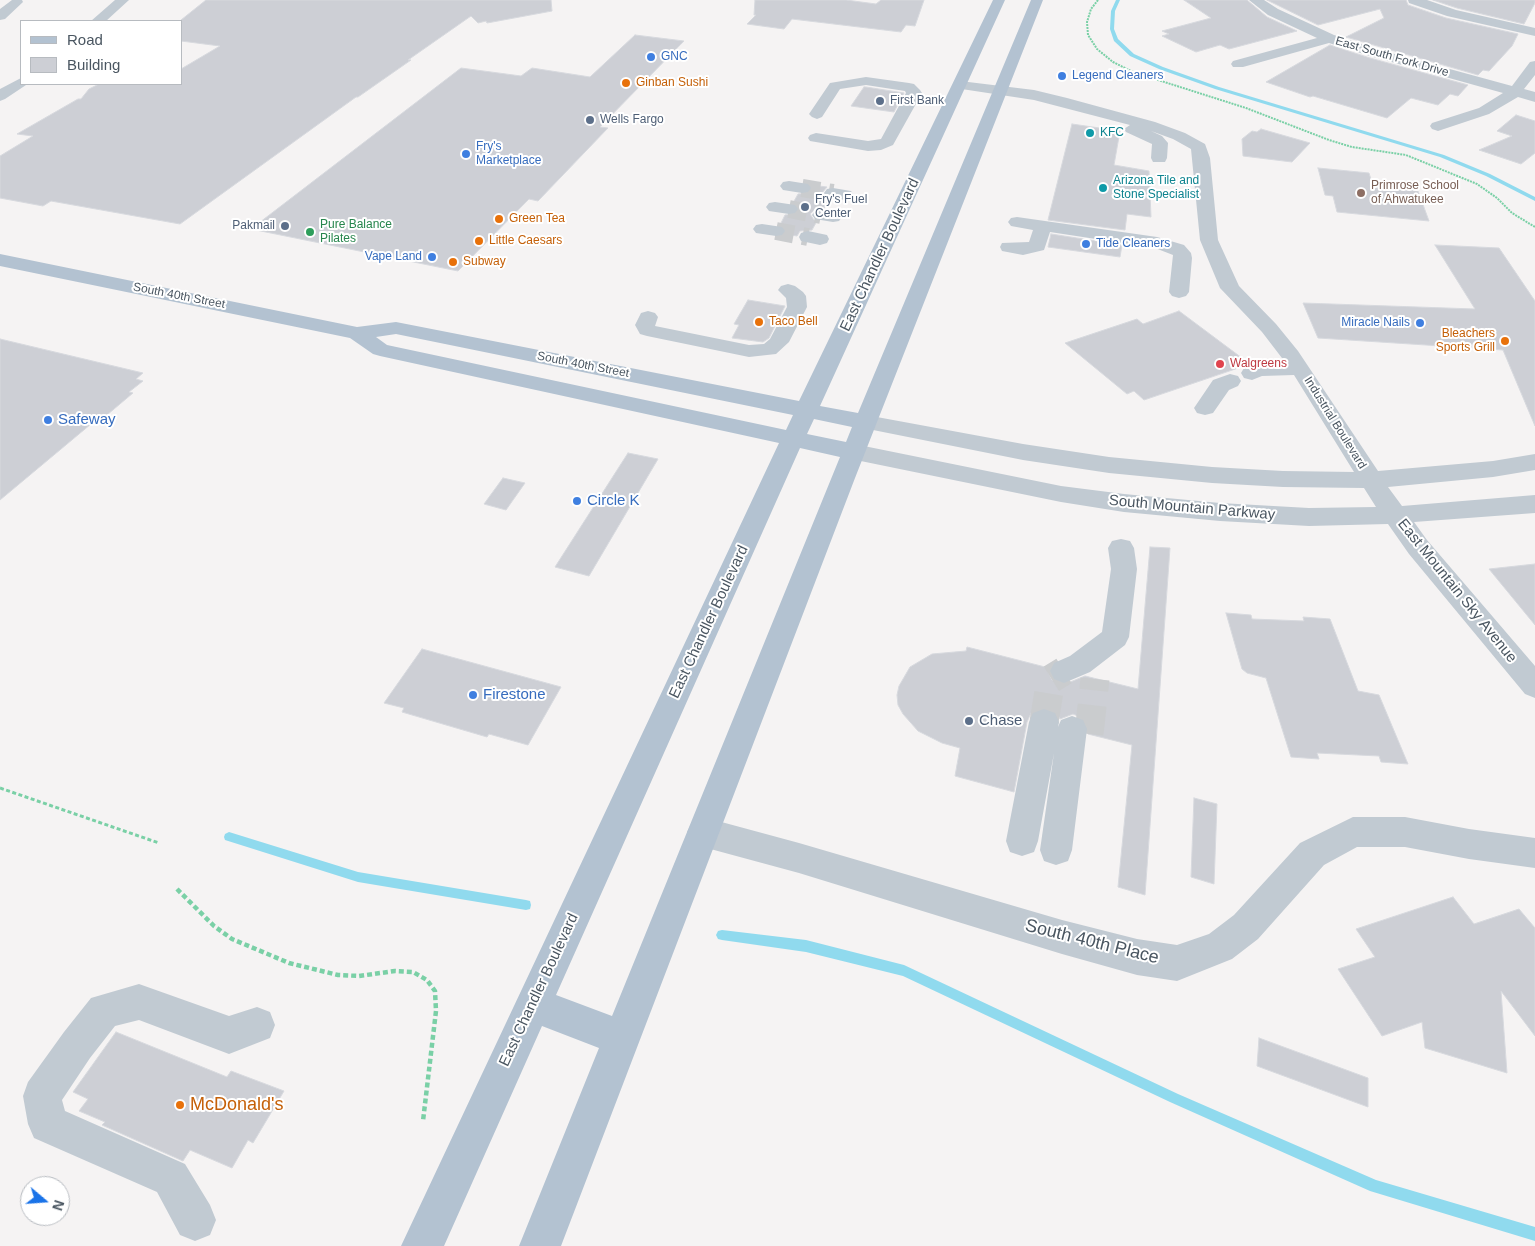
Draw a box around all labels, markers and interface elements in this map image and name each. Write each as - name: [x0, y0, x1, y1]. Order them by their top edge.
- legend: [20, 20, 182, 85]
- text: Road: [67, 31, 103, 48]
- street label: East South Fork Drive: [1334, 34, 1450, 80]
- place label: GNC: [661, 50, 688, 64]
- marker: GNC: [645, 51, 657, 63]
- text: Building: [67, 56, 120, 73]
- place label: Legend Cleaners: [1072, 69, 1163, 83]
- marker: Legend Cleaners: [1056, 70, 1068, 82]
- place label: Ginban Sushi: [636, 76, 708, 90]
- marker: Ginban Sushi: [620, 77, 632, 89]
- place label: First Bank: [890, 94, 944, 108]
- marker: First Bank: [874, 95, 886, 107]
- place label: Wells Fargo: [600, 113, 664, 127]
- marker: Wells Fargo: [584, 114, 596, 126]
- place label: KFC: [1100, 126, 1124, 140]
- marker: KFC: [1084, 127, 1096, 139]
- place label: Fry's Marketplace: [476, 140, 541, 168]
- marker: Fry's Marketplace: [460, 148, 472, 160]
- place label: Arizona Tile and Stone Specialist: [1113, 174, 1199, 202]
- street label: East Chandler Boulevard: [837, 176, 923, 334]
- place label: Primrose School of Ahwatukee: [1371, 179, 1459, 207]
- marker: Arizona Tile and Stone Specialist: [1097, 182, 1109, 194]
- marker: Primrose School of Ahwatukee: [1355, 187, 1367, 199]
- place label: Fry's Fuel Center: [815, 193, 867, 221]
- marker: Fry's Fuel Center: [799, 201, 811, 213]
- place label: Green Tea: [509, 212, 565, 226]
- marker: Green Tea: [493, 213, 505, 225]
- place label: Pure Balance Pilates: [320, 218, 392, 246]
- place label: Pakmail: [232, 219, 275, 233]
- marker: Pakmail: [279, 220, 291, 232]
- marker: Pure Balance Pilates: [304, 226, 316, 238]
- place label: Little Caesars: [489, 234, 562, 248]
- marker: Little Caesars: [473, 235, 485, 247]
- place label: Tide Cleaners: [1096, 237, 1170, 251]
- marker: Tide Cleaners: [1080, 238, 1092, 250]
- place label: Vape Land: [365, 250, 422, 264]
- marker: Vape Land: [426, 251, 438, 263]
- place label: Subway: [463, 255, 506, 269]
- marker: Subway: [447, 256, 459, 268]
- street label: South 40th Street: [132, 280, 226, 312]
- place label: Taco Bell: [769, 315, 818, 329]
- marker: Taco Bell: [753, 316, 765, 328]
- place label: Miracle Nails: [1341, 316, 1410, 330]
- marker: Miracle Nails: [1414, 317, 1426, 329]
- place label: Bleachers Sports Grill: [1436, 327, 1495, 355]
- marker: Bleachers Sports Grill: [1499, 335, 1511, 347]
- street label: South 40th Street: [536, 349, 630, 381]
- place label: Walgreens: [1230, 357, 1287, 371]
- marker: Walgreens: [1214, 358, 1226, 370]
- street label: Industrial Boulevard: [1301, 374, 1369, 472]
- place label: Safeway: [58, 411, 116, 429]
- marker: Safeway: [42, 414, 54, 426]
- place label: Circle K: [587, 492, 640, 510]
- street label: South Mountain Parkway: [1108, 492, 1276, 524]
- marker: Circle K: [571, 495, 583, 507]
- street label: East Mountain Sky Avenue: [1393, 515, 1521, 667]
- street label: East Chandler Boulevard: [666, 543, 752, 701]
- place label: Firestone: [483, 686, 546, 704]
- marker: Firestone: [467, 689, 479, 701]
- place label: Chase: [979, 712, 1022, 730]
- marker: Chase: [963, 715, 975, 727]
- street label: East Chandler Boulevard: [496, 911, 582, 1069]
- street label: South 40th Place: [1023, 915, 1161, 969]
- place label: McDonald's: [190, 1094, 283, 1116]
- marker: McDonald's: [174, 1099, 186, 1111]
- north arrow: [20, 1176, 70, 1226]
- text: N: [49, 1198, 67, 1213]

